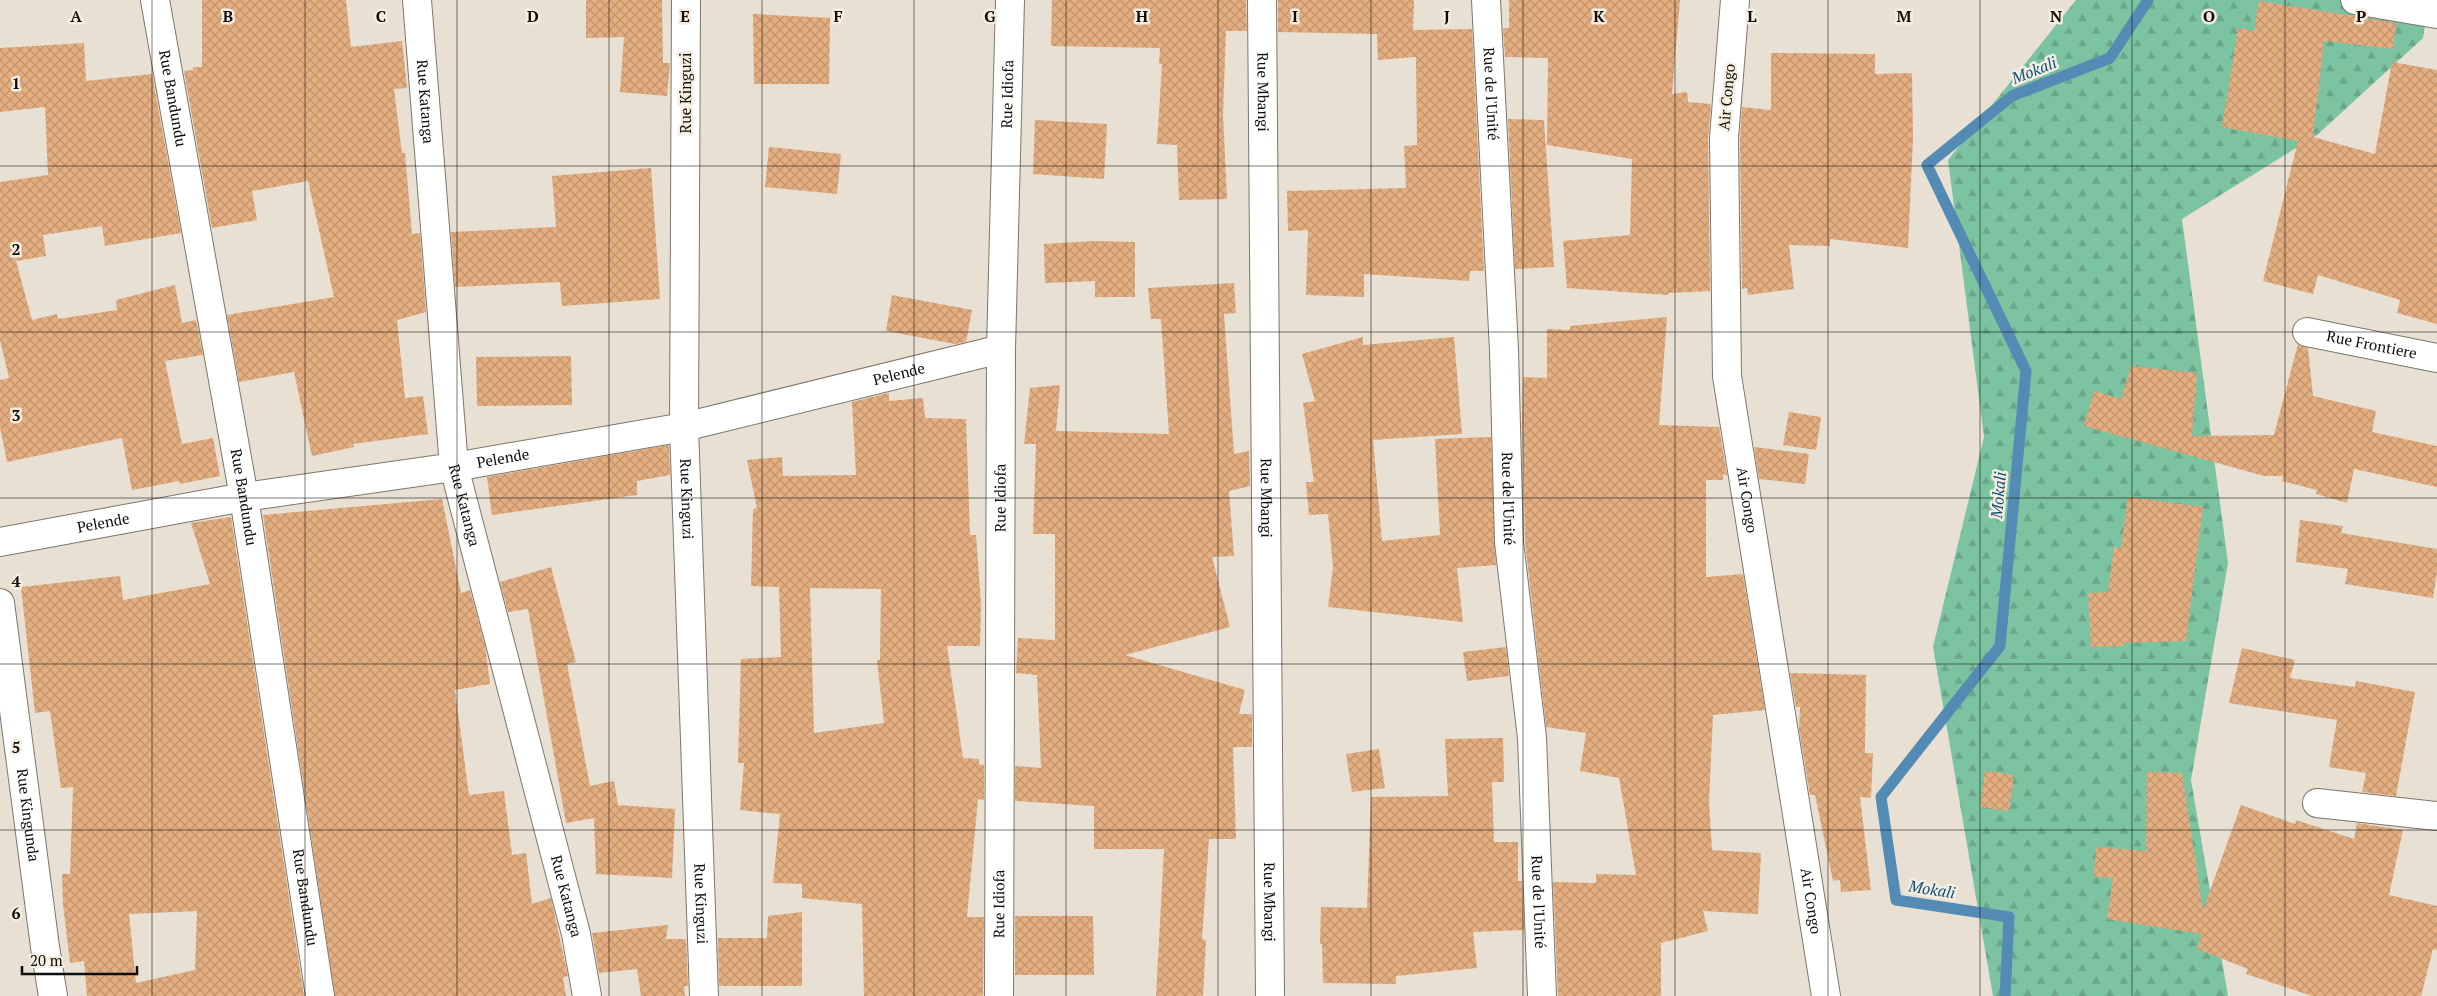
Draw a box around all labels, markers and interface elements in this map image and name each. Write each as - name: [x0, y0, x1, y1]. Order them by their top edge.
- text: A: [70, 5, 82, 27]
- text: B: [223, 5, 233, 27]
- text: C: [376, 5, 386, 27]
- text: D: [527, 5, 539, 27]
- text: E: [680, 5, 690, 27]
- text: F: [833, 5, 843, 27]
- text: G: [984, 5, 996, 27]
- text: H: [1136, 5, 1148, 27]
- text: I: [1292, 5, 1298, 27]
- text: J: [1444, 5, 1450, 27]
- text: K: [1593, 5, 1605, 27]
- text: L: [1747, 5, 1757, 27]
- text: M: [1897, 5, 1912, 27]
- text: N: [2050, 5, 2062, 27]
- text: O: [2203, 5, 2215, 27]
- text: P: [2356, 5, 2366, 27]
- street label: Rue de l'Unité: [1479, 47, 1504, 141]
- street label: Rue Bandundu: [155, 48, 192, 149]
- water label: Mokali: [2007, 51, 2060, 89]
- street label: Rue Mbangi: [1253, 52, 1274, 132]
- street label: Rue Kinguzi: [675, 53, 695, 133]
- street label: Rue Katanga: [413, 59, 439, 145]
- street label: Rue Idiofa: [996, 59, 1017, 129]
- street label: Air Congo: [1713, 63, 1739, 131]
- text: 1: [11, 72, 21, 94]
- text: 2: [11, 238, 21, 260]
- street label: Rue Frontiere: [2325, 325, 2419, 363]
- street label: Pelende: [871, 357, 927, 389]
- text: 3: [11, 404, 21, 426]
- street label: Pelende: [475, 443, 531, 472]
- street label: Rue Bandundu: [227, 447, 262, 547]
- street label: Rue de l'Unité: [1498, 451, 1520, 545]
- street label: Rue Kinguzi: [676, 458, 699, 540]
- street label: Rue Mbangi: [1257, 458, 1277, 538]
- street label: Rue Katanga: [445, 462, 485, 549]
- street label: Rue Idiofa: [989, 463, 1010, 532]
- street label: Air Congo: [1733, 465, 1763, 534]
- water label: Mokali: [1985, 470, 2011, 520]
- street label: Pelende: [75, 507, 131, 537]
- text: 4: [11, 570, 21, 592]
- text: 5: [11, 736, 21, 758]
- street label: Rue Kingunda: [13, 767, 45, 863]
- street label: Rue Bandundu: [289, 847, 323, 948]
- street label: Rue Katanga: [547, 853, 588, 940]
- street label: Rue de l'Unité: [1528, 855, 1551, 949]
- street label: Rue Mbangi: [1260, 862, 1281, 942]
- street label: Rue Kinguzi: [690, 863, 713, 944]
- street label: Air Congo: [1797, 866, 1827, 935]
- street label: Rue Idiofa: [988, 869, 1008, 938]
- water label: Mokali: [1906, 874, 1957, 904]
- text: 6: [11, 902, 21, 924]
- scale bar: [22, 944, 138, 976]
- text: 20 m: [30, 950, 63, 970]

